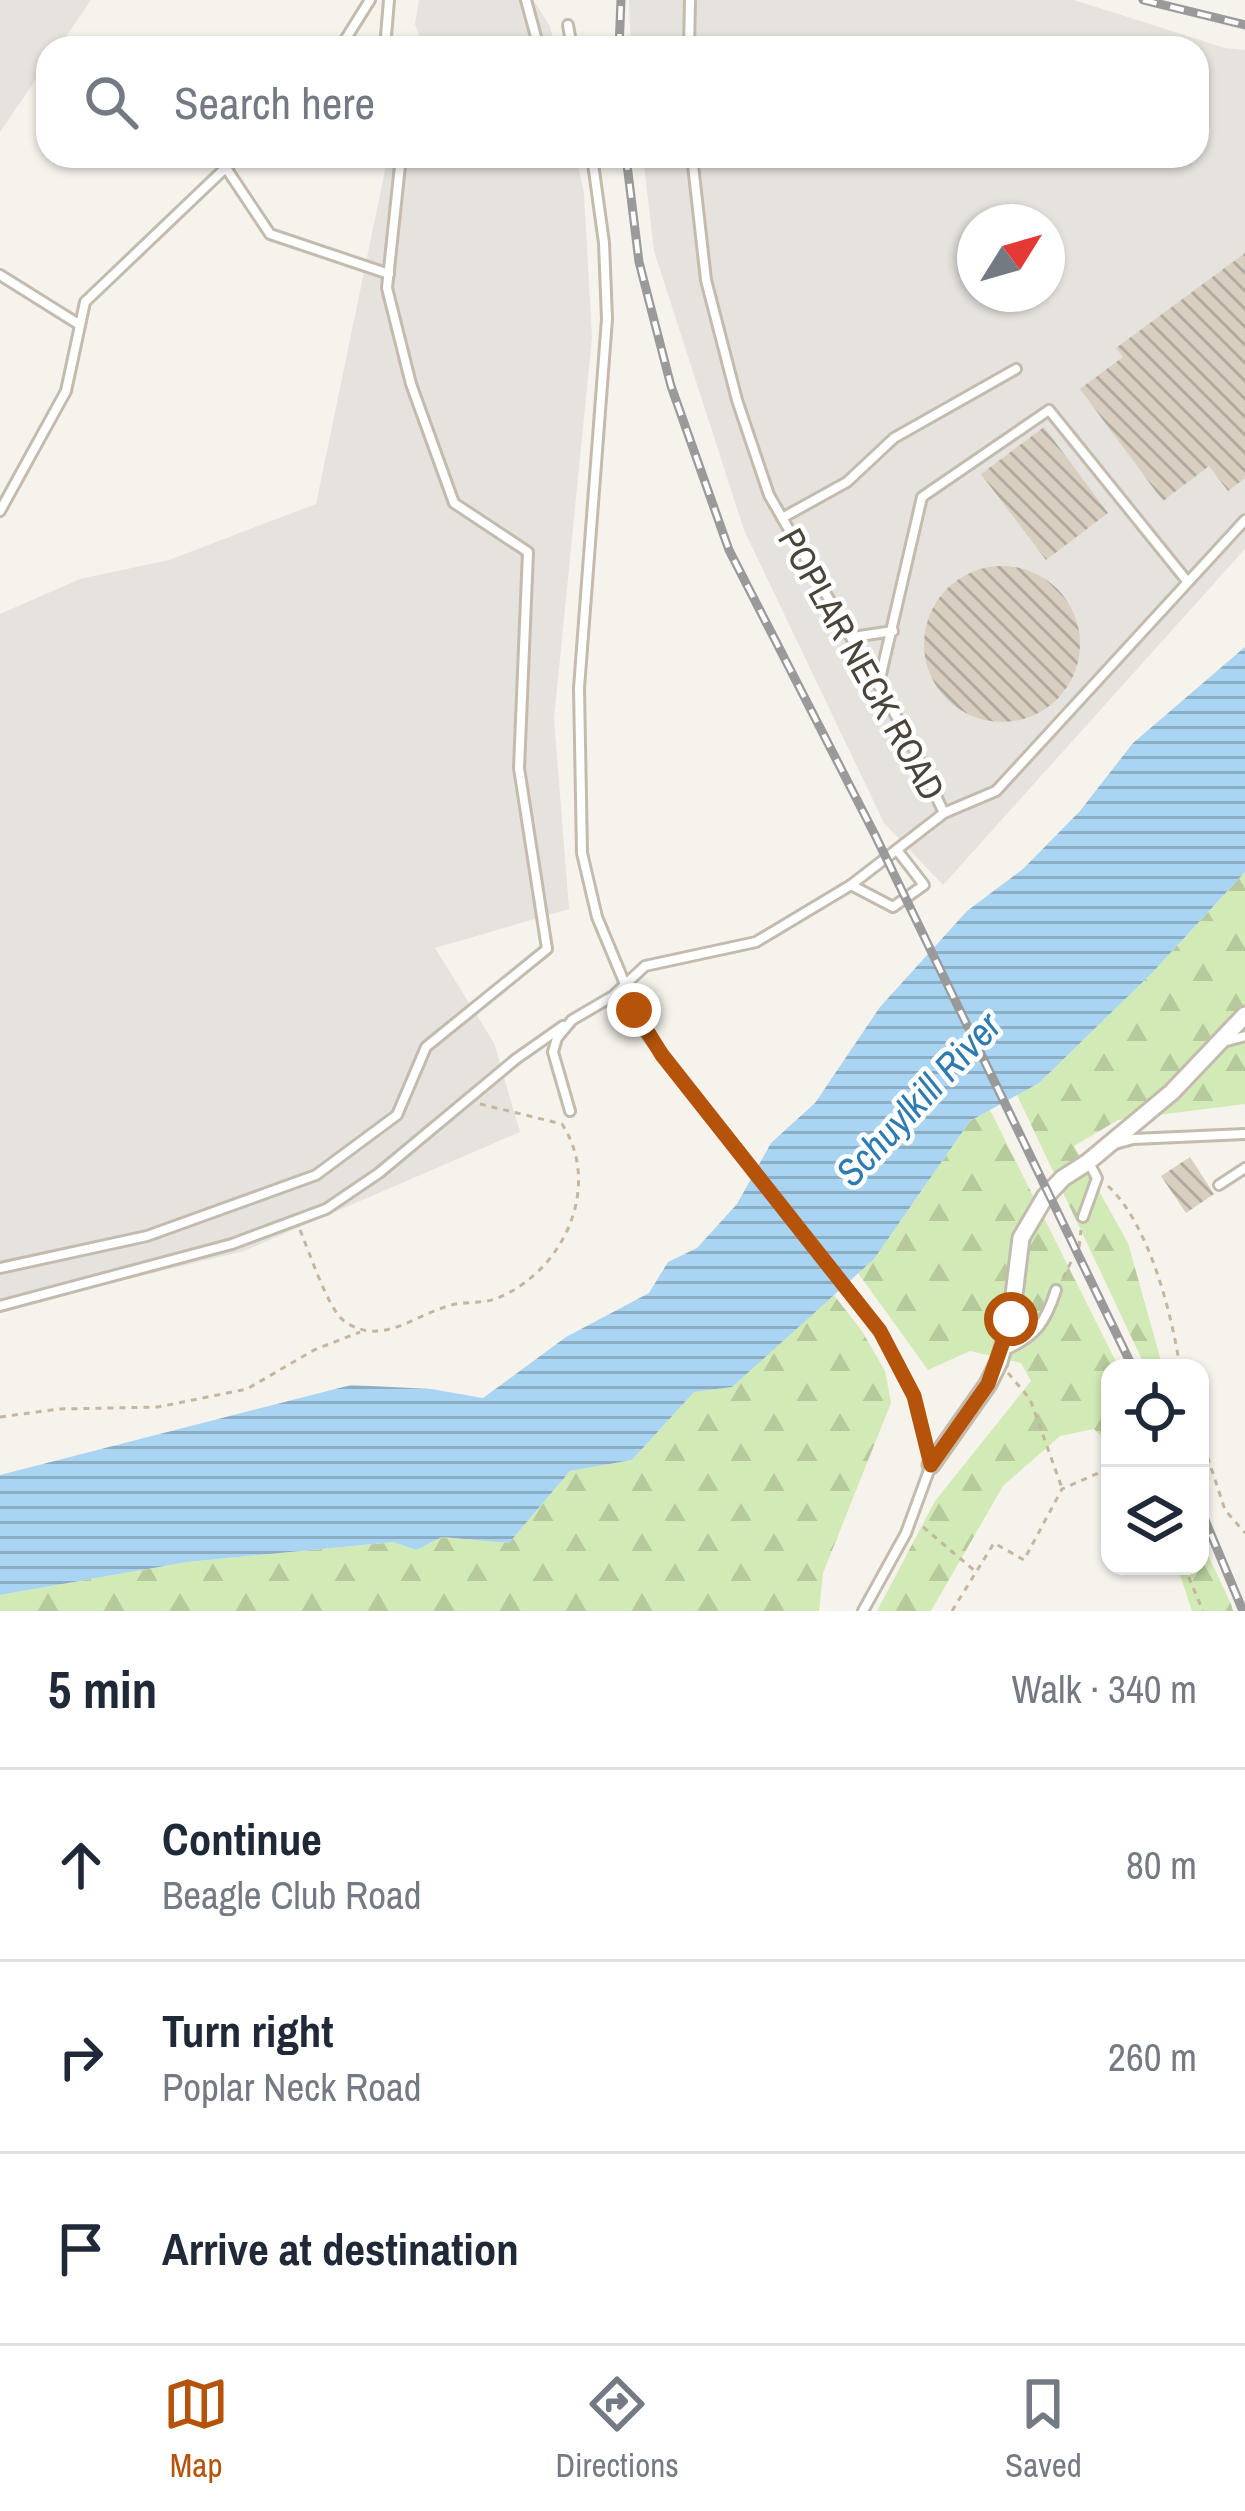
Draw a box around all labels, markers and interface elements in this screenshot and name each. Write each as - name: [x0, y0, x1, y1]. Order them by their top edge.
- search box: [36, 36, 1209, 168]
- icon: search: [78, 69, 144, 135]
- text: Search here: [174, 72, 375, 133]
- north arrow: [957, 204, 1065, 312]
- street label: POPLAR NECK ROAD: [767, 520, 957, 808]
- route end: [607, 983, 661, 1037]
- water label: Schuylkill River: [824, 1000, 1013, 1197]
- route start: [984, 1292, 1038, 1346]
- map controls: [1101, 1359, 1209, 1575]
- button: locate: [1101, 1359, 1209, 1467]
- button: layers: [1101, 1467, 1209, 1575]
- text: 5 min: [48, 1655, 157, 1724]
- text: Walk · 340 m: [1012, 1663, 1197, 1715]
- text: Continue: [162, 1808, 322, 1869]
- icon: ahead: [48, 1832, 114, 1898]
- text: 80 m: [1126, 1839, 1197, 1891]
- text: Beagle Club Road: [162, 1869, 422, 1921]
- text: Turn right: [162, 2000, 334, 2061]
- icon: right: [48, 2024, 114, 2090]
- text: 260 m: [1108, 2031, 1197, 2083]
- text: Poplar Neck Road: [162, 2061, 422, 2113]
- icon: arrive: [48, 2216, 114, 2282]
- text: Arrive at destination: [162, 2218, 519, 2279]
- tab: Map: [163, 2371, 229, 2487]
- tab: Directions: [555, 2371, 679, 2487]
- tab: Saved: [1005, 2371, 1082, 2487]

